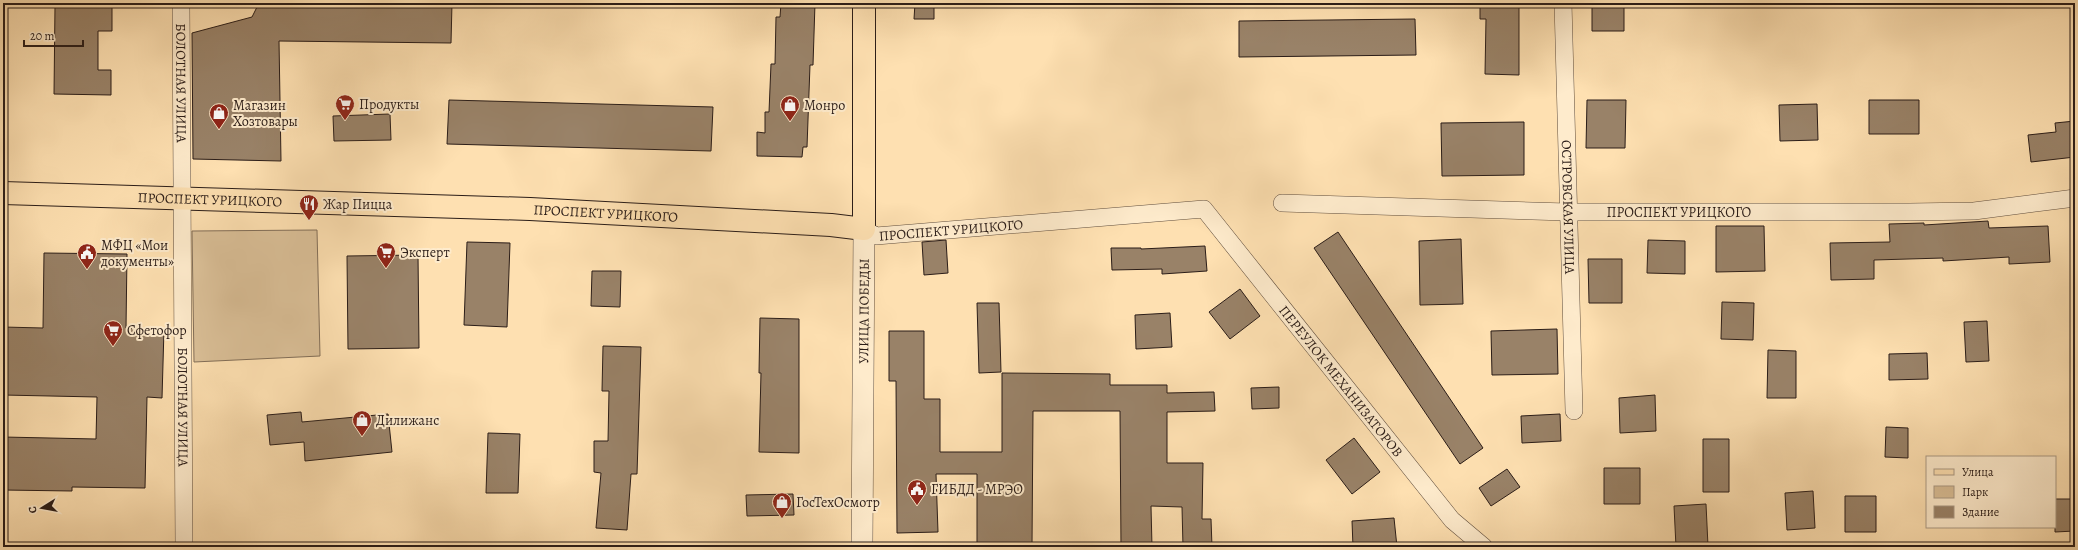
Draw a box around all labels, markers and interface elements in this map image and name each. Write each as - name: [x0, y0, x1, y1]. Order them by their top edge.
- scale bar: [24, 22, 83, 48]
- street label: БОЛОТНАЯ УЛИЦА: [172, 23, 191, 144]
- text: 20 m: [30, 28, 54, 44]
- supermarket icon: Продукты: [334, 93, 356, 121]
- shop icon: Монро: [779, 94, 801, 122]
- place label: Продукты: [359, 95, 419, 114]
- place label: Магазин Хозтовары: [233, 96, 298, 131]
- place label: Монро: [804, 96, 845, 115]
- shop icon: Магазин Хозтовары: [208, 102, 230, 130]
- street label: ОСТРОВСКАЯ УЛИЦА: [1557, 140, 1580, 275]
- street label: ПРОСПЕКТ УРИЦКОГО: [137, 188, 283, 211]
- restaurant icon: Жар Пицца: [298, 193, 320, 221]
- place label: Жар Пицца: [323, 195, 393, 214]
- street label: ПРОСПЕКТ УРИЦКОГО: [533, 200, 679, 226]
- street label: ПРОСПЕКТ УРИЦКОГО: [1607, 203, 1751, 222]
- street label: ПРОСПЕКТ УРИЦКОГО: [878, 214, 1024, 245]
- place label: МФЦ «Мои документы»: [100, 236, 174, 271]
- supermarket icon: Эксперт: [375, 241, 397, 269]
- public building icon: МФЦ «Мои документы»: [76, 242, 98, 270]
- place label: Эксперт: [400, 243, 450, 262]
- street label: УЛИЦА ПОБЕДЫ: [854, 258, 873, 364]
- street label: ПЕРЕУЛОК МЕХАНИЗАТОРОВ: [1275, 301, 1407, 461]
- supermarket icon: Сфетофор: [102, 319, 124, 347]
- place label: Сфетофор: [127, 321, 187, 340]
- street label: БОЛОТНАЯ УЛИЦА: [173, 347, 193, 468]
- shop icon: Дилижанс: [351, 409, 373, 437]
- place label: Дилижанс: [376, 411, 439, 430]
- legend: [1926, 456, 2056, 528]
- text: Улица: [1962, 464, 1994, 480]
- public building icon: ГИБДД - МРЭО: [906, 478, 928, 506]
- place label: ГИБДД - МРЭО: [931, 480, 1023, 499]
- text: Парк: [1962, 484, 1988, 500]
- north arrow: [22, 488, 62, 528]
- shop icon: ГосТехОсмотр: [771, 491, 793, 519]
- place label: ГосТехОсмотр: [796, 493, 880, 512]
- text: Здание: [1962, 504, 1999, 520]
- text: С: [25, 505, 41, 515]

